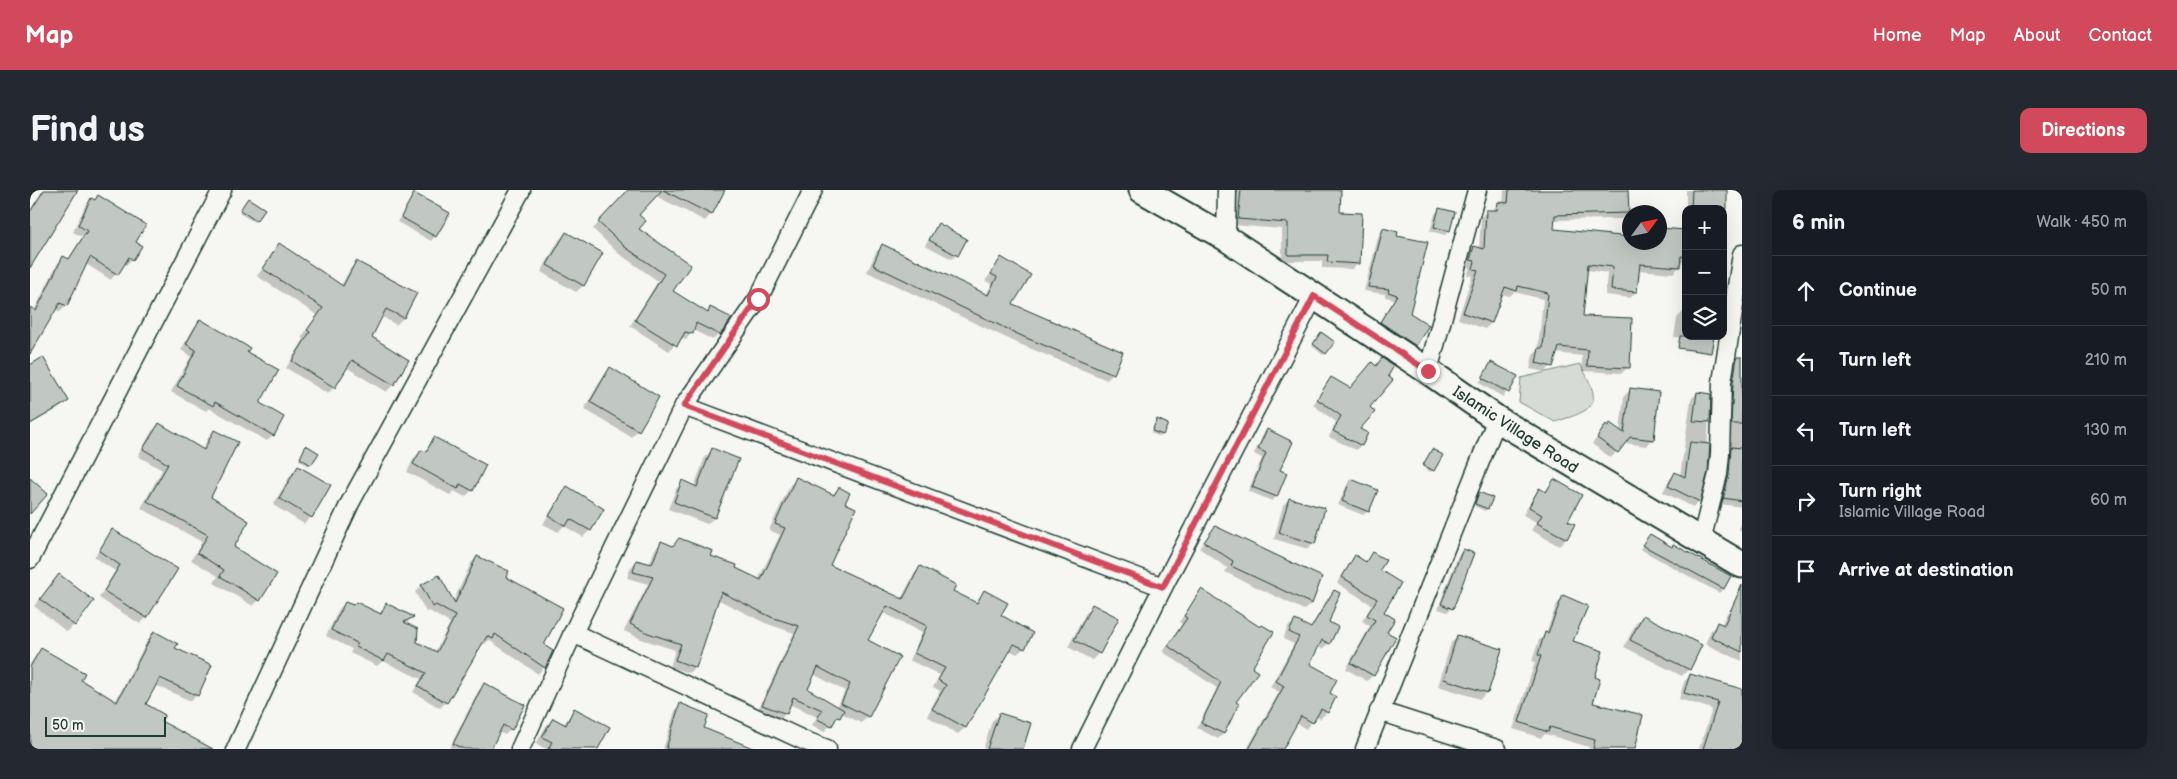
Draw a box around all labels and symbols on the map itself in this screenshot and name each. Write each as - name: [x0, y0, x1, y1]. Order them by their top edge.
- north arrow: [1622, 205, 1667, 250]
- route start: [747, 288, 770, 311]
- route end: [1417, 360, 1440, 383]
- street label: Islamic Village Road: [1449, 382, 1582, 478]
- scale bar: [45, 714, 166, 737]

